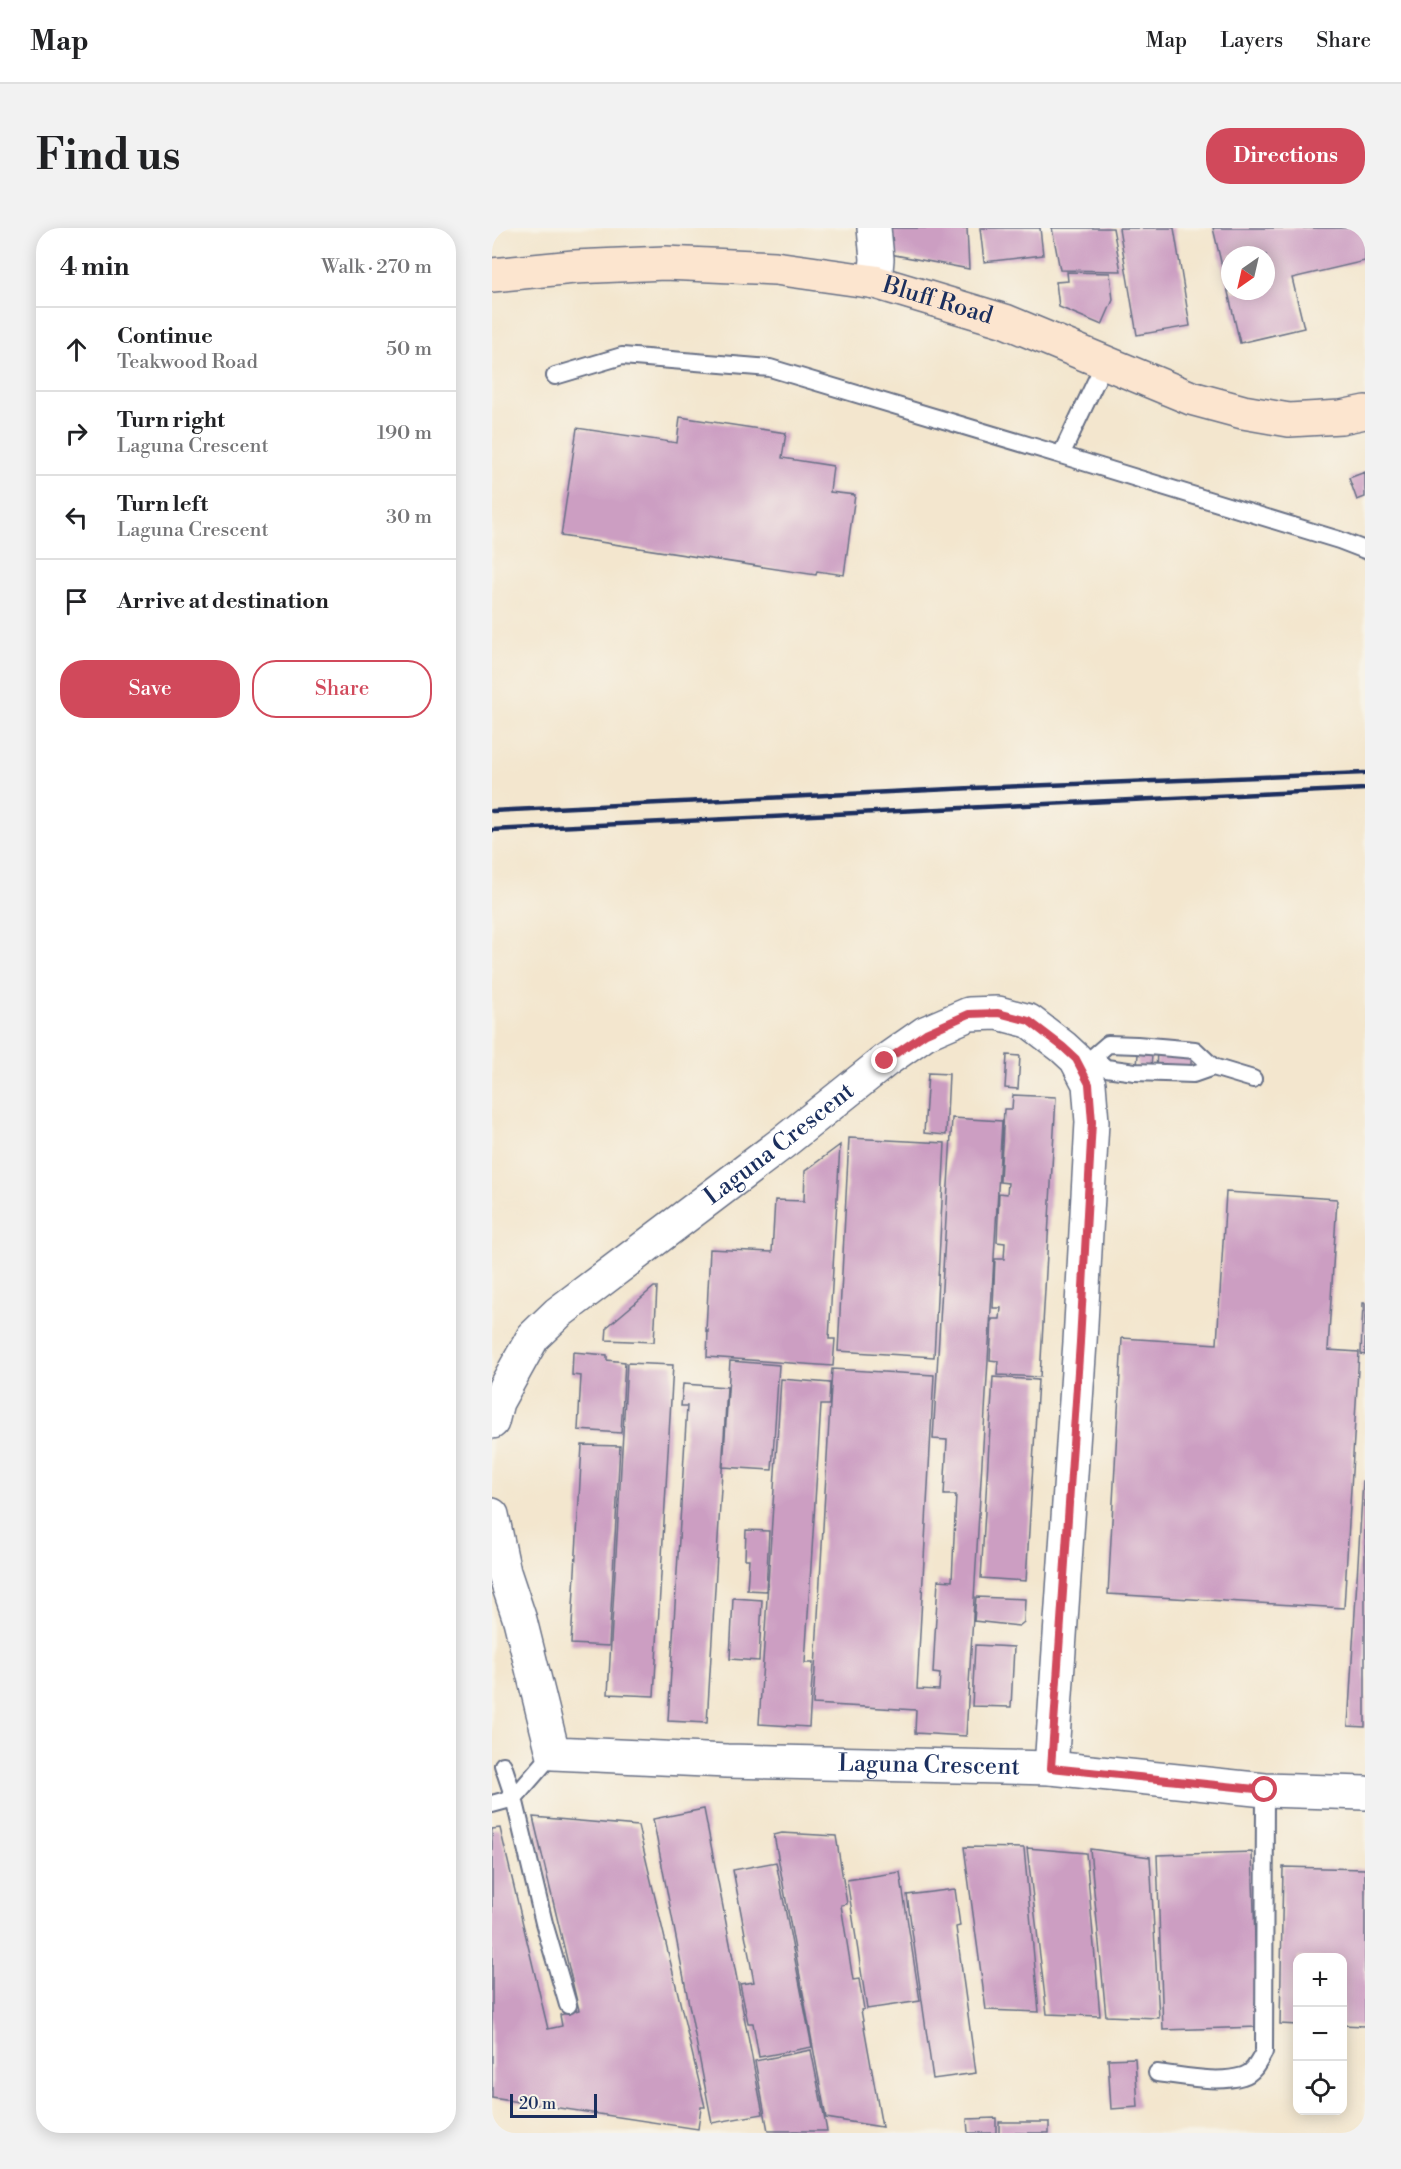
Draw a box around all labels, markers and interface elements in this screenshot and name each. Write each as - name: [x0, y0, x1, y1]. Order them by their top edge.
- text: Map: [30, 24, 89, 59]
- text: Map: [1146, 28, 1187, 54]
- text: Layers: [1220, 28, 1283, 54]
- text: Share: [1316, 28, 1371, 54]
- button: Directions: [1206, 128, 1365, 184]
- text: Find us: [36, 130, 180, 183]
- north arrow: [1221, 246, 1275, 300]
- text: 4 min: [60, 251, 130, 283]
- text: Walk · 270 m: [321, 255, 432, 280]
- street label: Bluff Road: [878, 270, 997, 332]
- text: Continue: [117, 323, 213, 350]
- icon: ahead: [60, 333, 93, 366]
- text: 50 m: [386, 337, 432, 362]
- text: Teakwood Road: [117, 350, 258, 375]
- text: Turn right: [117, 407, 225, 434]
- icon: right: [60, 417, 93, 450]
- text: 190 m: [377, 421, 432, 446]
- text: Laguna Crescent: [117, 434, 269, 459]
- text: Turn left: [117, 491, 208, 518]
- icon: left: [60, 501, 93, 534]
- text: 30 m: [386, 505, 432, 530]
- text: Laguna Crescent: [117, 518, 269, 543]
- icon: arrive: [60, 585, 93, 618]
- text: Arrive at destination: [117, 588, 329, 615]
- button: Save: [60, 660, 240, 718]
- button: Share: [252, 660, 432, 718]
- route end: [871, 1047, 897, 1073]
- street label: Laguna Crescent: [698, 1076, 861, 1212]
- street label: Laguna Crescent: [838, 1748, 1021, 1782]
- route start: [1251, 1776, 1277, 1802]
- map controls: [1293, 1953, 1347, 2115]
- button: +: [1293, 1953, 1347, 2007]
- button: −: [1293, 2007, 1347, 2061]
- button: locate: [1293, 2061, 1347, 2115]
- scale bar: [510, 2091, 597, 2118]
- text: 20 m: [519, 2094, 556, 2114]

